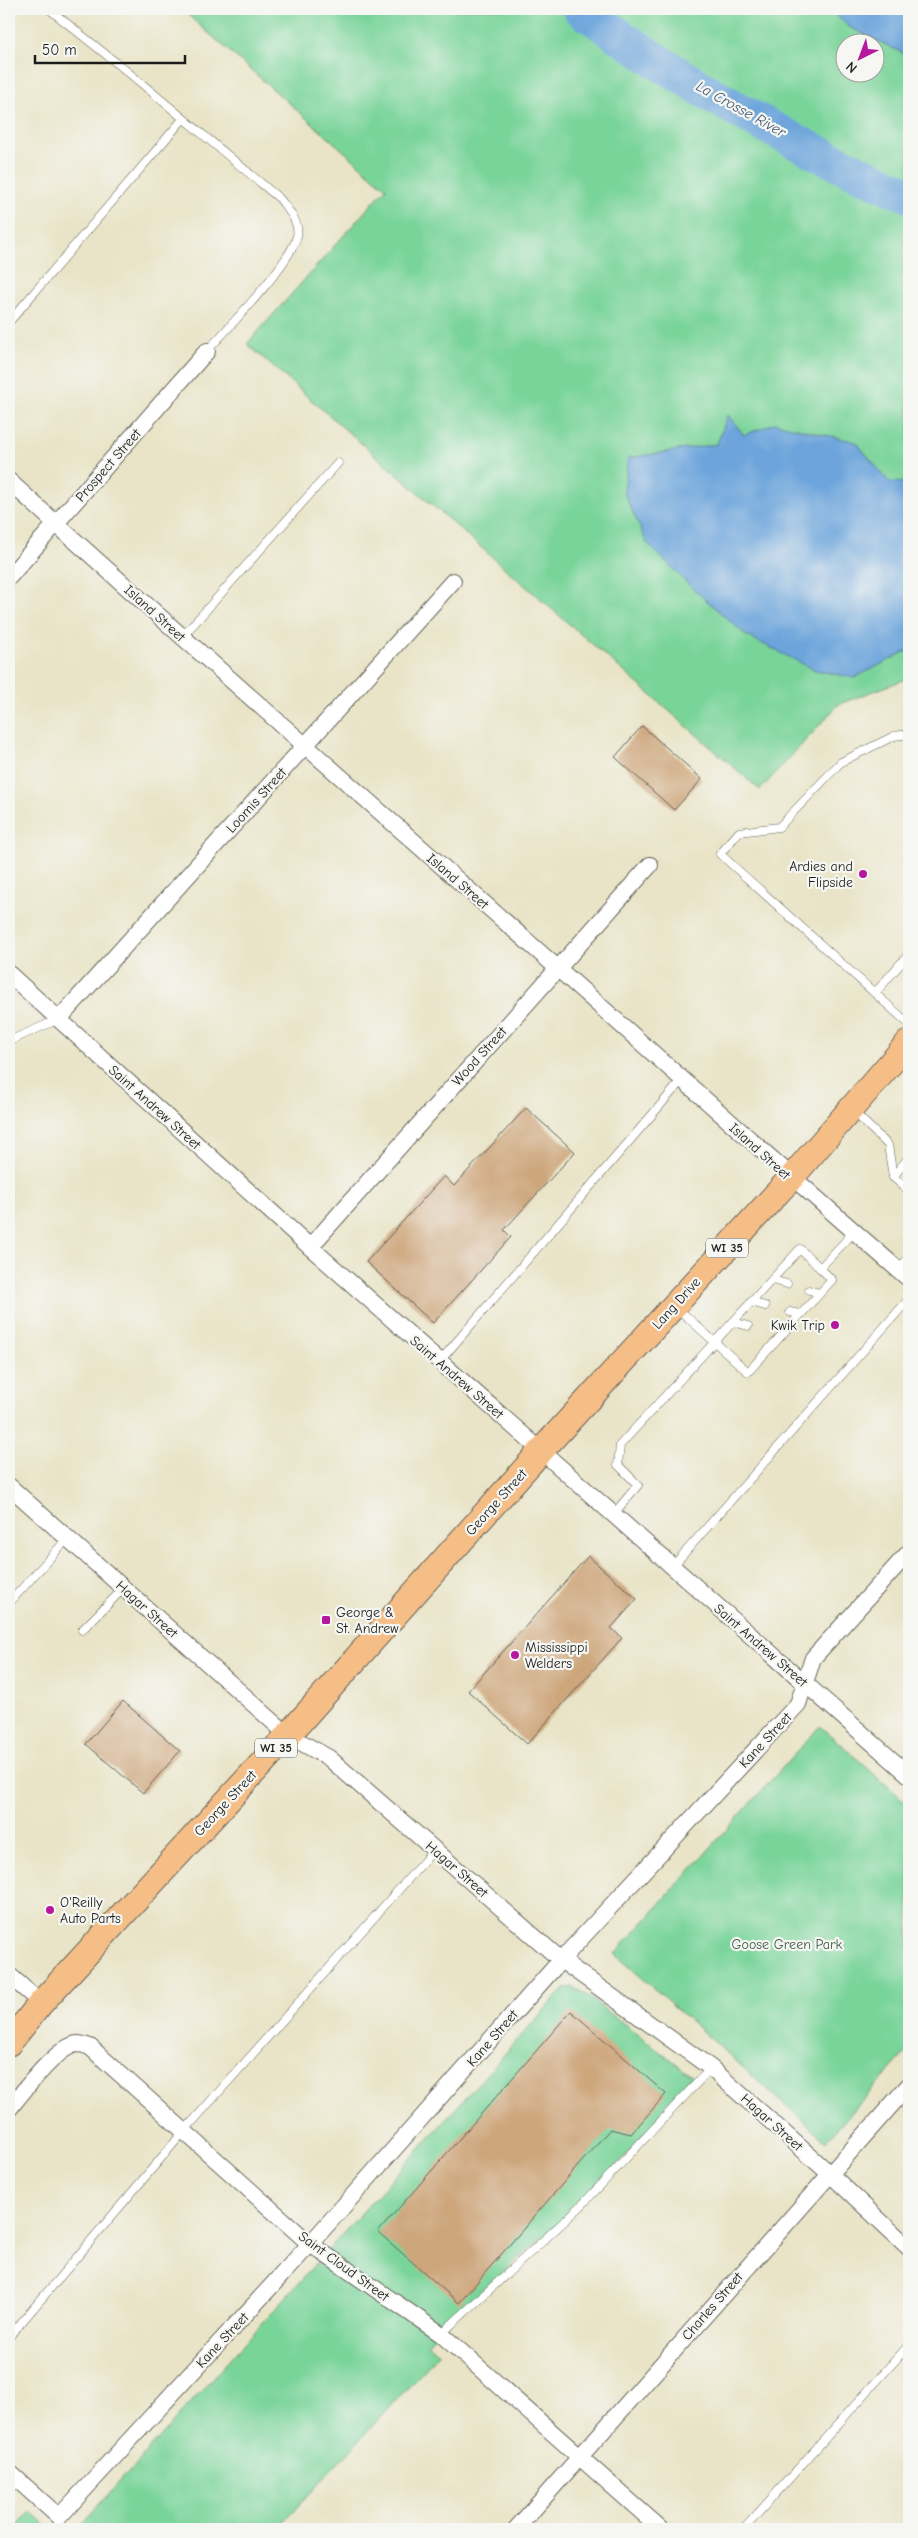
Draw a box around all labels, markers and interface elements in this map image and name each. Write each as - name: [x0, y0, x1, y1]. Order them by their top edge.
- scale bar: [35, 32, 185, 64]
- north arrow: [836, 32, 886, 82]
- text: 50 m: [42, 41, 77, 59]
- text: N: [843, 58, 861, 77]
- water label: La Crosse River: [693, 77, 790, 142]
- street label: Prospect Street: [72, 425, 145, 505]
- street label: Island Street: [121, 581, 190, 646]
- street label: Loomis Street: [223, 763, 291, 836]
- street label: Island Street: [423, 850, 493, 914]
- place label: Ardies and Flipside: [789, 858, 853, 891]
- marker: Ardies and Flipside: [857, 868, 869, 880]
- street label: Wood Street: [448, 1023, 511, 1089]
- street label: Saint Andrew Street: [105, 1061, 205, 1154]
- street label: Island Street: [726, 1119, 795, 1184]
- road number: WI 35: [706, 1238, 748, 1258]
- street label: Lang Drive: [649, 1274, 704, 1333]
- place label: Kwik Trip: [771, 1317, 825, 1334]
- marker: Kwik Trip: [829, 1319, 841, 1331]
- street label: Saint Andrew Street: [406, 1332, 508, 1423]
- street label: George Street: [462, 1465, 531, 1539]
- street label: Hagar Street: [112, 1577, 182, 1642]
- street label: Saint Andrew Street: [710, 1600, 812, 1691]
- place label: George & St. Andrew: [336, 1604, 399, 1637]
- marker: George & St. Andrew: [320, 1614, 332, 1626]
- place label: Mississippi Welders: [525, 1639, 588, 1672]
- marker: Mississippi Welders: [509, 1649, 521, 1661]
- street label: Kane Street: [735, 1708, 796, 1772]
- road number: WI 35: [255, 1739, 297, 1758]
- street label: George Street: [191, 1766, 261, 1840]
- street label: Hagar Street: [422, 1838, 492, 1902]
- place label: O'Reilly Auto Parts: [60, 1894, 121, 1927]
- marker: O'Reilly Auto Parts: [44, 1904, 56, 1916]
- park label: Goose Green Park: [732, 1936, 843, 1953]
- street label: Kane Street: [463, 2006, 522, 2070]
- street label: Hagar Street: [737, 2090, 807, 2155]
- street label: Saint Cloud Street: [295, 2228, 393, 2306]
- street label: Charles Street: [678, 2268, 747, 2344]
- street label: Kane Street: [192, 2308, 253, 2372]

